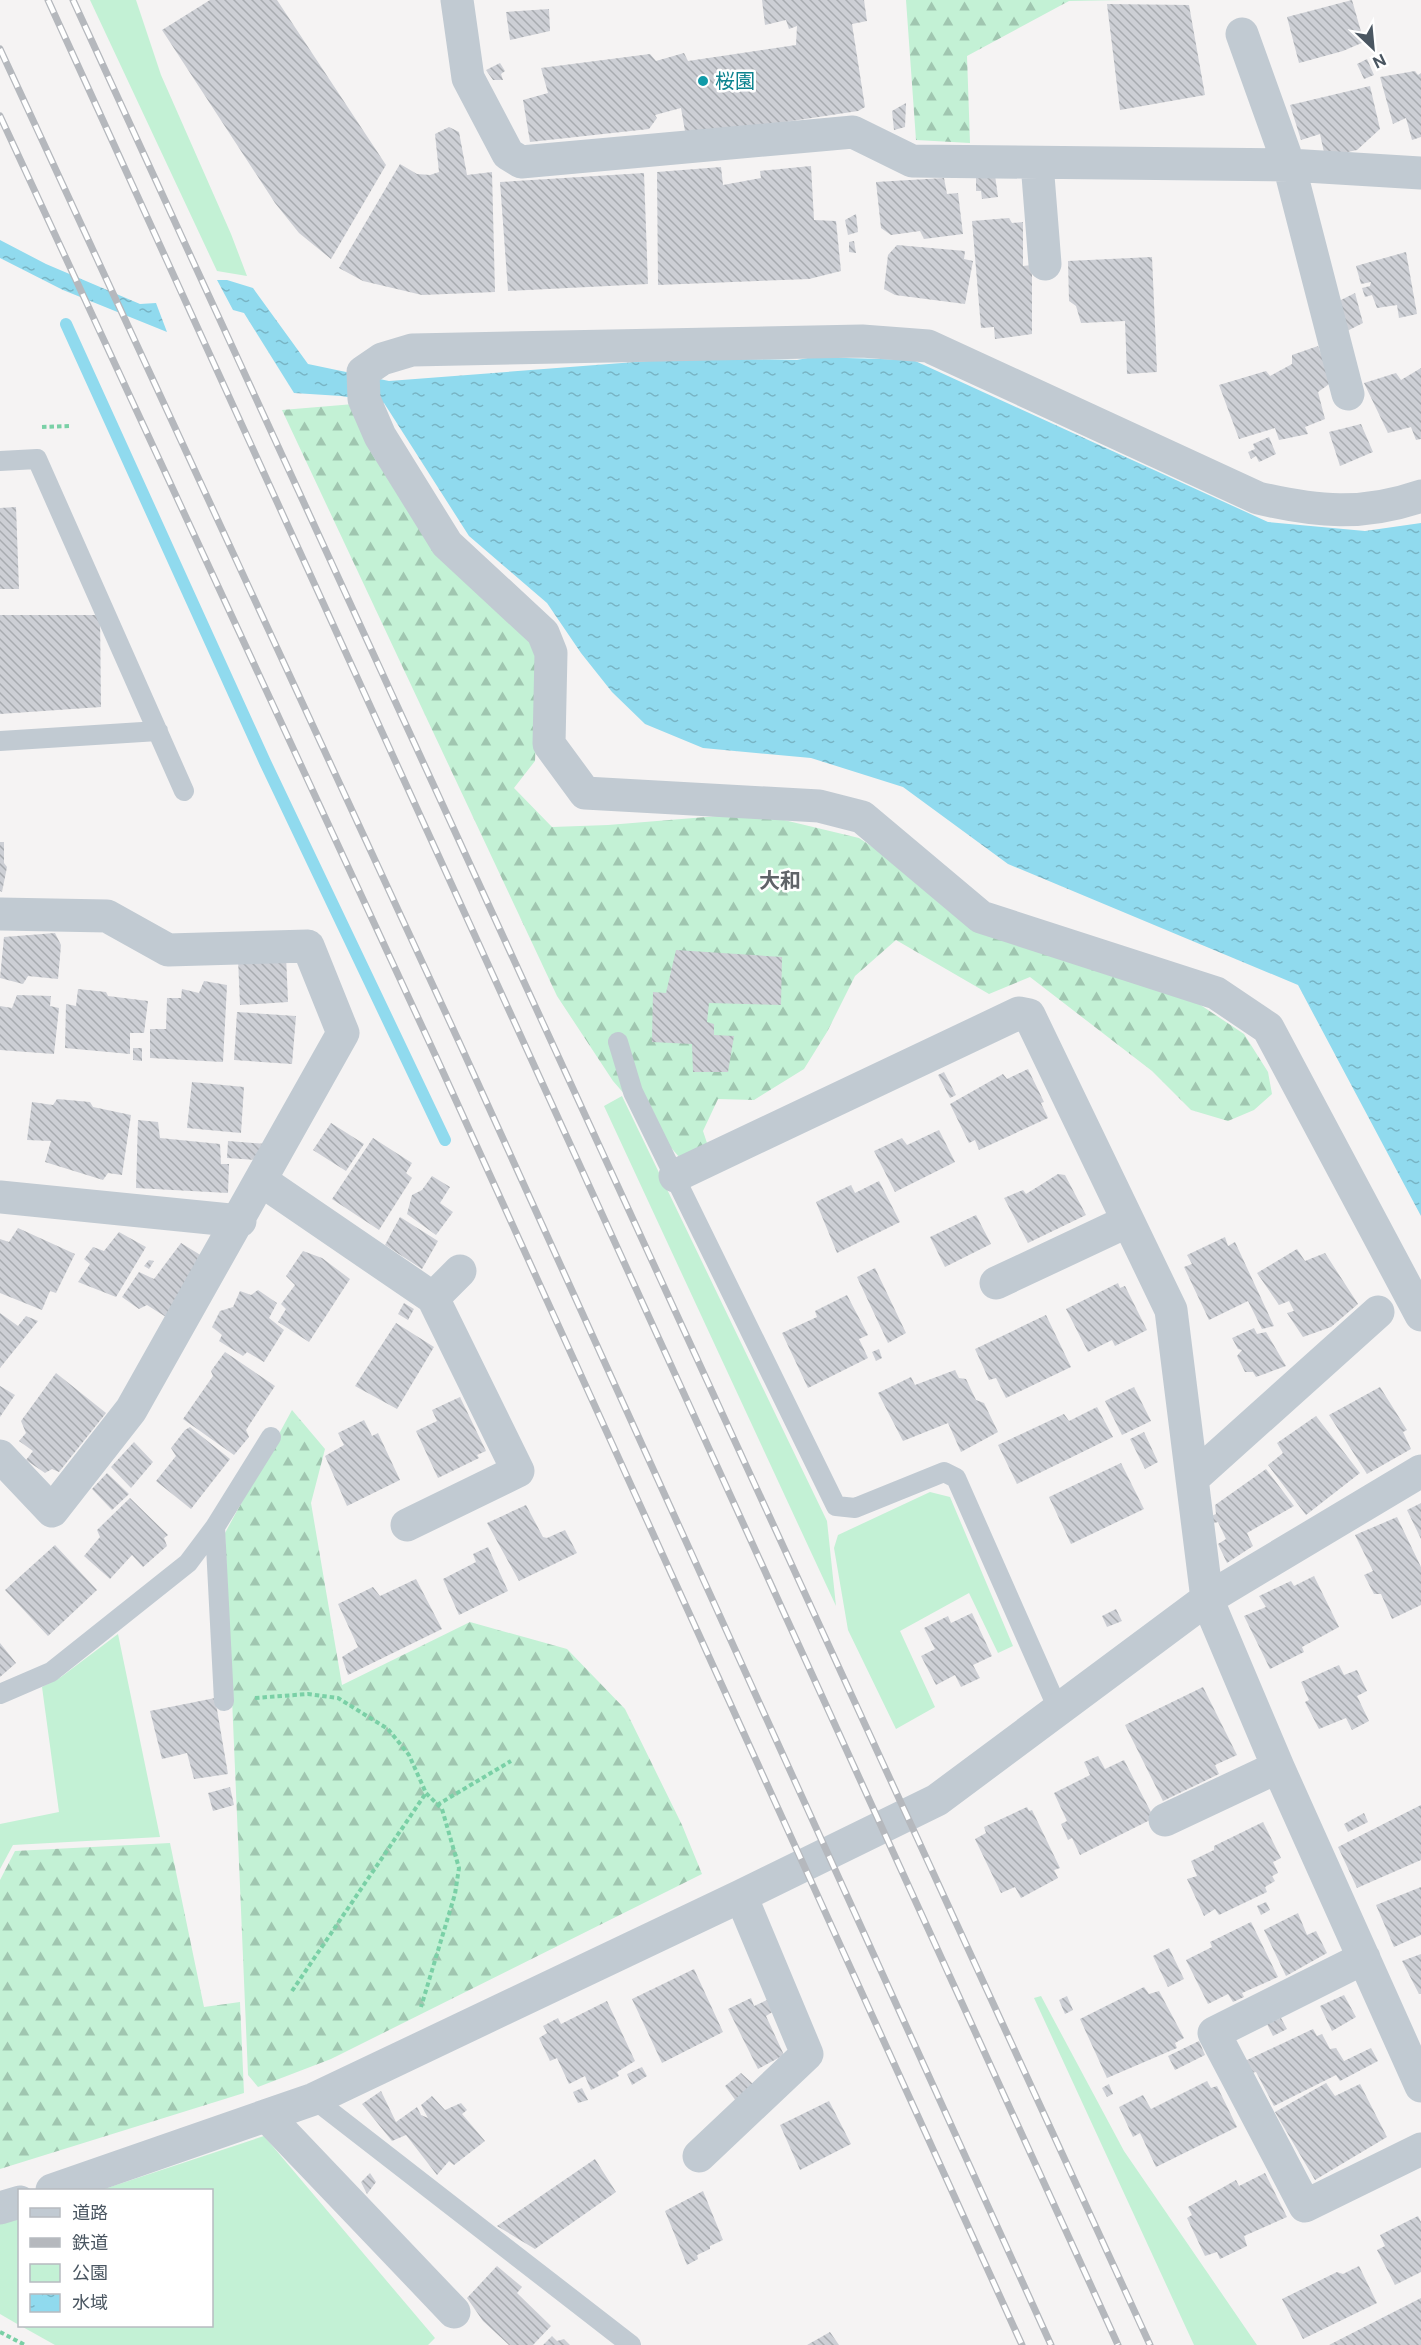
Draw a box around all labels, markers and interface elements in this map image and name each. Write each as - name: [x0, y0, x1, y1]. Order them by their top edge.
- north arrow: [1343, 18, 1403, 78]
- text: N: [1370, 50, 1389, 72]
- place label: 桜園: [715, 69, 755, 93]
- marker: 桜園: [696, 74, 710, 88]
- district label: 大和: [759, 868, 801, 893]
- legend: [18, 2189, 213, 2327]
- text: 道路: [72, 2202, 108, 2223]
- text: 鉄道: [72, 2232, 108, 2253]
- text: 公園: [72, 2262, 108, 2283]
- text: 水域: [72, 2292, 108, 2313]

